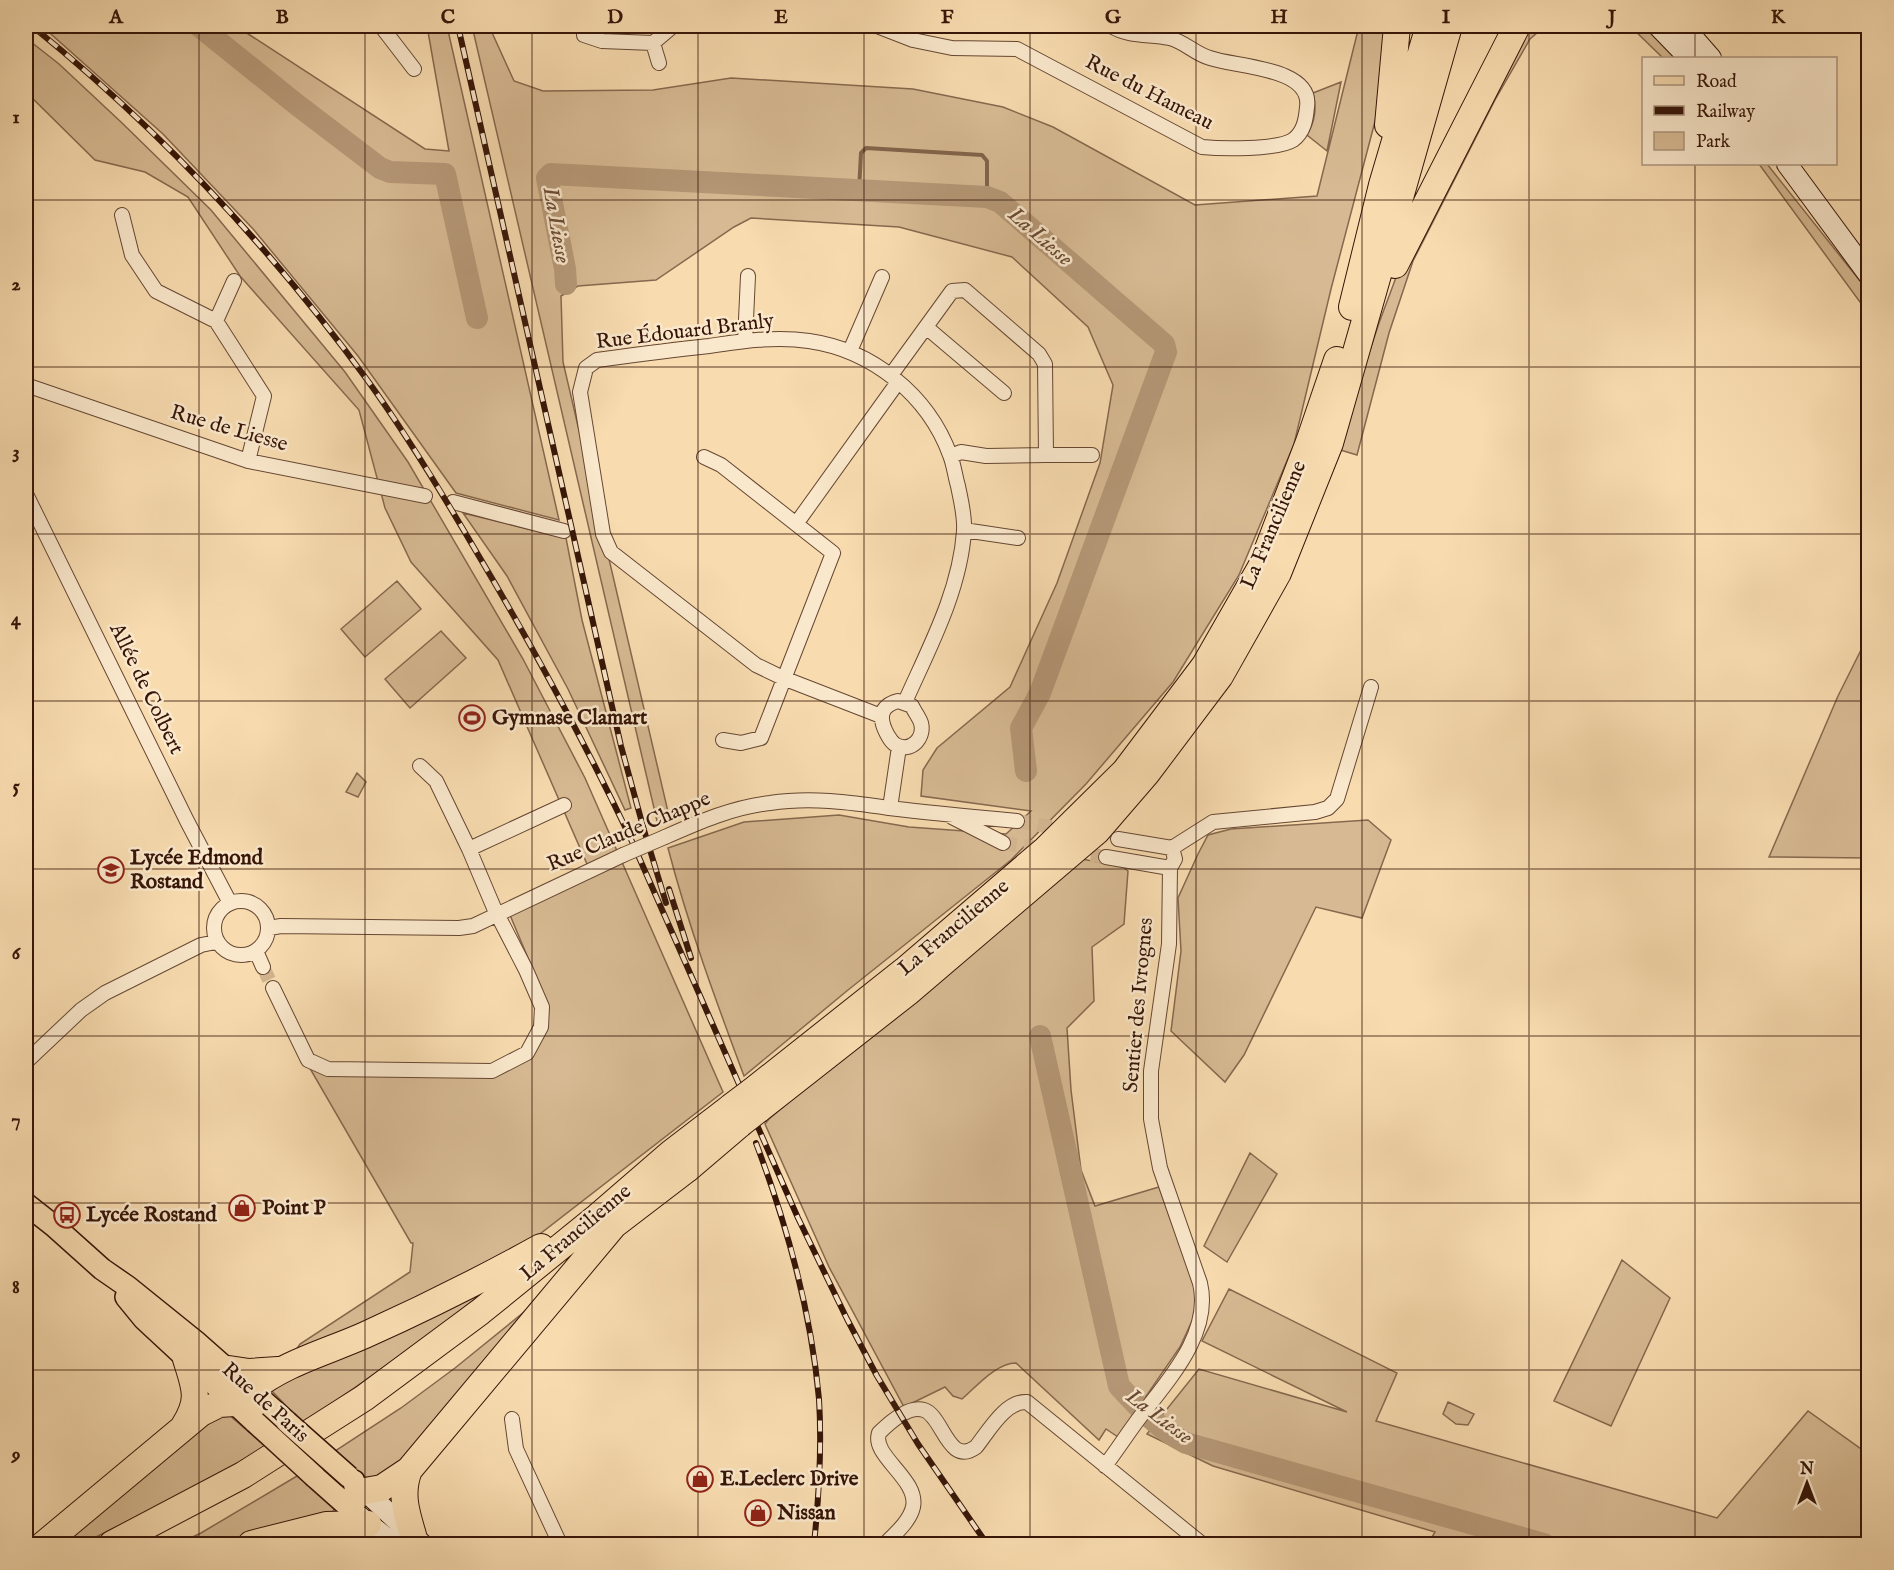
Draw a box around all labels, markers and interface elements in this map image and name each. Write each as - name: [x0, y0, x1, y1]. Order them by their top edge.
- text: A: [108, 5, 124, 30]
- text: B: [275, 5, 289, 30]
- text: C: [441, 5, 455, 30]
- text: D: [607, 5, 623, 30]
- text: E: [774, 5, 788, 30]
- text: F: [941, 5, 954, 30]
- text: G: [1105, 5, 1122, 30]
- text: H: [1270, 5, 1288, 30]
- text: I: [1442, 5, 1451, 30]
- text: J: [1605, 5, 1617, 30]
- text: K: [1771, 5, 1787, 30]
- street label: Rue du Hameau: [1080, 49, 1218, 137]
- legend: [1642, 57, 1837, 165]
- text: Road: [1696, 71, 1737, 94]
- text: Railway: [1696, 101, 1755, 124]
- text: 1: [12, 105, 20, 130]
- text: Park: [1696, 131, 1731, 154]
- water label: La Liesse: [535, 184, 577, 266]
- water label: La Liesse: [1001, 201, 1079, 273]
- text: 2: [11, 272, 21, 297]
- street label: Rue Édouard Branly: [594, 307, 776, 356]
- street label: Rue de Liesse: [167, 399, 291, 459]
- text: 3: [12, 440, 20, 465]
- street label: La Francilienne: [1235, 456, 1313, 593]
- text: 4: [11, 607, 22, 632]
- street label: Allée de Colbert: [102, 618, 189, 759]
- sports icon: Gymnase Clamart: [457, 703, 487, 733]
- place label: Gymnase Clamart: [492, 705, 648, 732]
- text: 5: [12, 774, 20, 799]
- street label: Rue Claude Chappe: [543, 785, 715, 879]
- place label: Lycée Edmond Rostand: [130, 845, 264, 896]
- school or university icon: Lycée Edmond Rostand: [96, 855, 126, 885]
- street label: La Francilienne: [893, 873, 1015, 982]
- street label: Sentier des Ivrognes: [1118, 916, 1160, 1094]
- text: 6: [12, 941, 22, 966]
- text: 7: [11, 1108, 21, 1133]
- street label: La Francilienne: [515, 1178, 637, 1287]
- shop icon: Point P: [227, 1193, 257, 1223]
- place label: Point P: [262, 1195, 327, 1222]
- bus stop icon: Lycée Rostand: [52, 1200, 82, 1230]
- place label: Lycée Rostand: [86, 1202, 217, 1229]
- text: 8: [12, 1275, 20, 1300]
- street label: Rue de Paris: [216, 1357, 314, 1449]
- water label: La Liesse: [1119, 1382, 1199, 1452]
- text: 9: [11, 1442, 21, 1467]
- north arrow: [1777, 1453, 1837, 1513]
- text: N: [1799, 1460, 1814, 1480]
- shop icon: E.Leclerc Drive: [685, 1464, 715, 1494]
- place label: E.Leclerc Drive: [720, 1466, 859, 1493]
- shop icon: Nissan: [743, 1498, 773, 1528]
- place label: Nissan: [776, 1500, 836, 1527]

